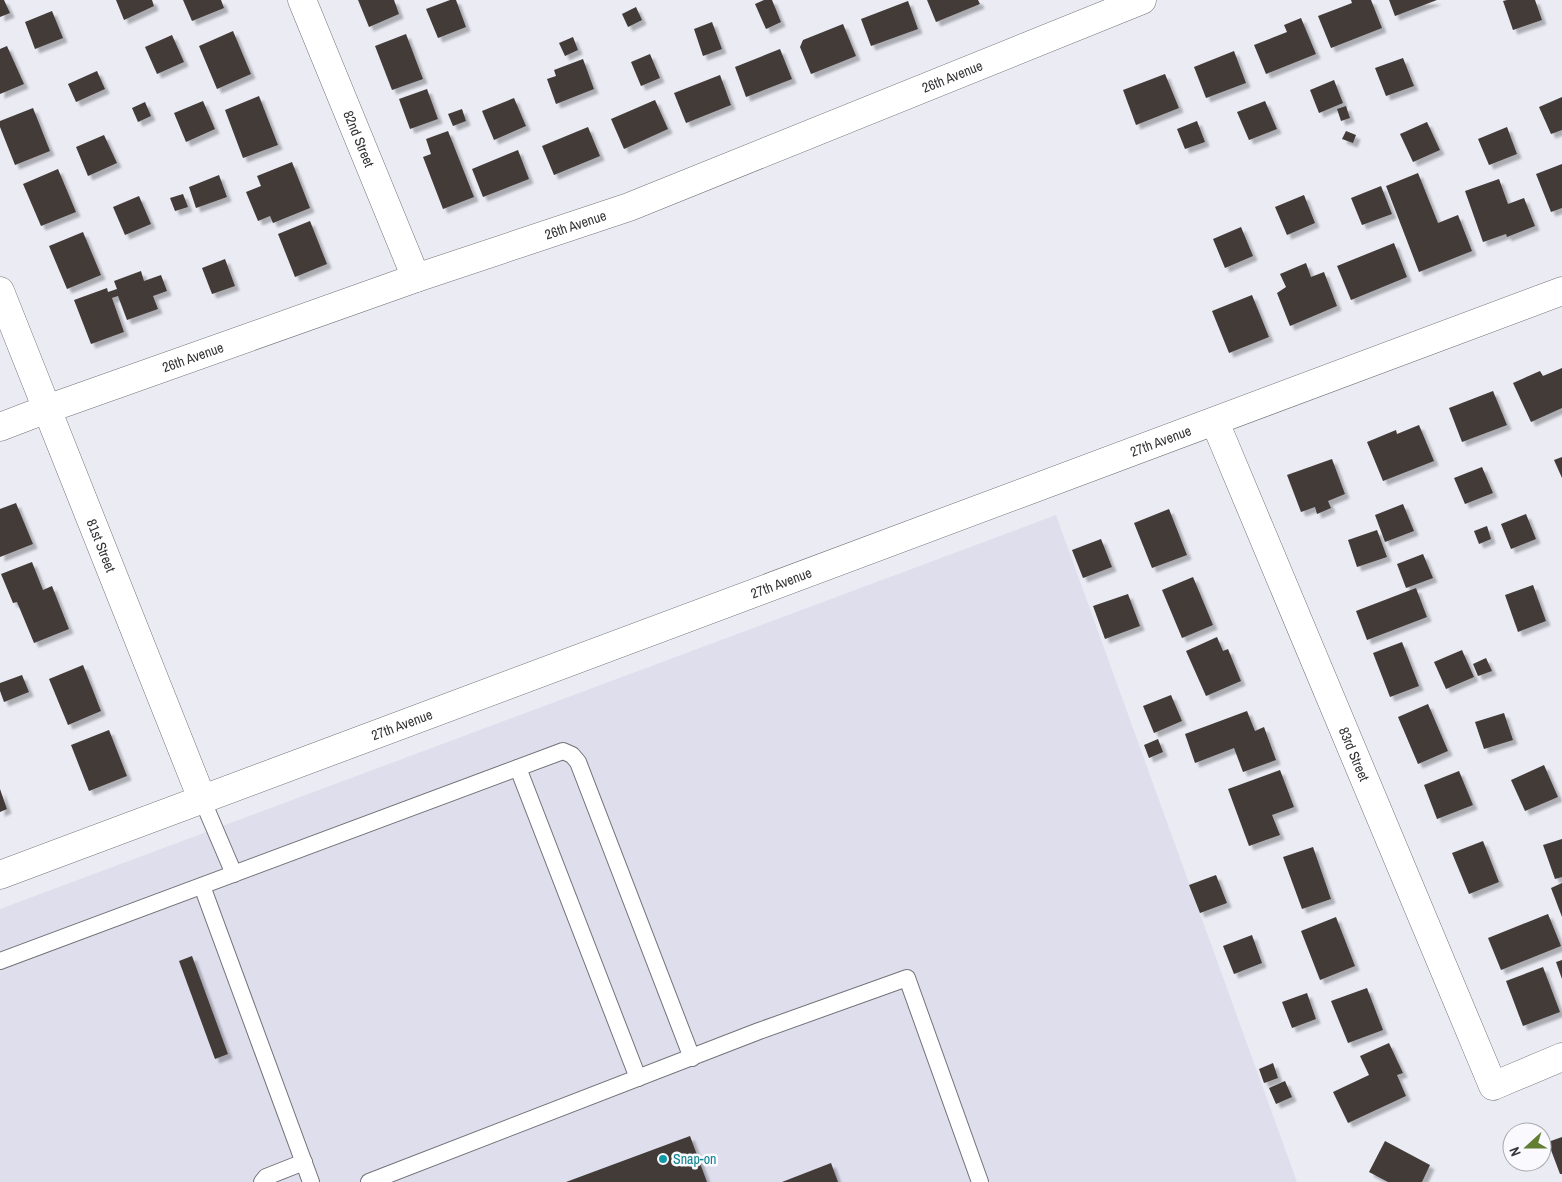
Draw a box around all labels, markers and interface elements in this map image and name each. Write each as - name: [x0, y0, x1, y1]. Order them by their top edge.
- street label: 26th Avenue: [919, 56, 985, 97]
- street label: 82nd Street: [339, 108, 379, 170]
- street label: 26th Avenue: [542, 206, 609, 243]
- street label: 26th Avenue: [160, 338, 226, 376]
- street label: 27th Avenue: [1128, 422, 1194, 461]
- street label: 81st Street: [83, 516, 120, 575]
- street label: 27th Avenue: [748, 563, 814, 603]
- street label: 27th Avenue: [369, 705, 435, 744]
- street label: 83rd Street: [1335, 724, 1373, 784]
- north arrow: [1502, 1122, 1552, 1172]
- text: N: [1505, 1145, 1525, 1159]
- place label: Snap-on: [673, 1150, 716, 1168]
- marker: Snap-on: [657, 1153, 669, 1165]

